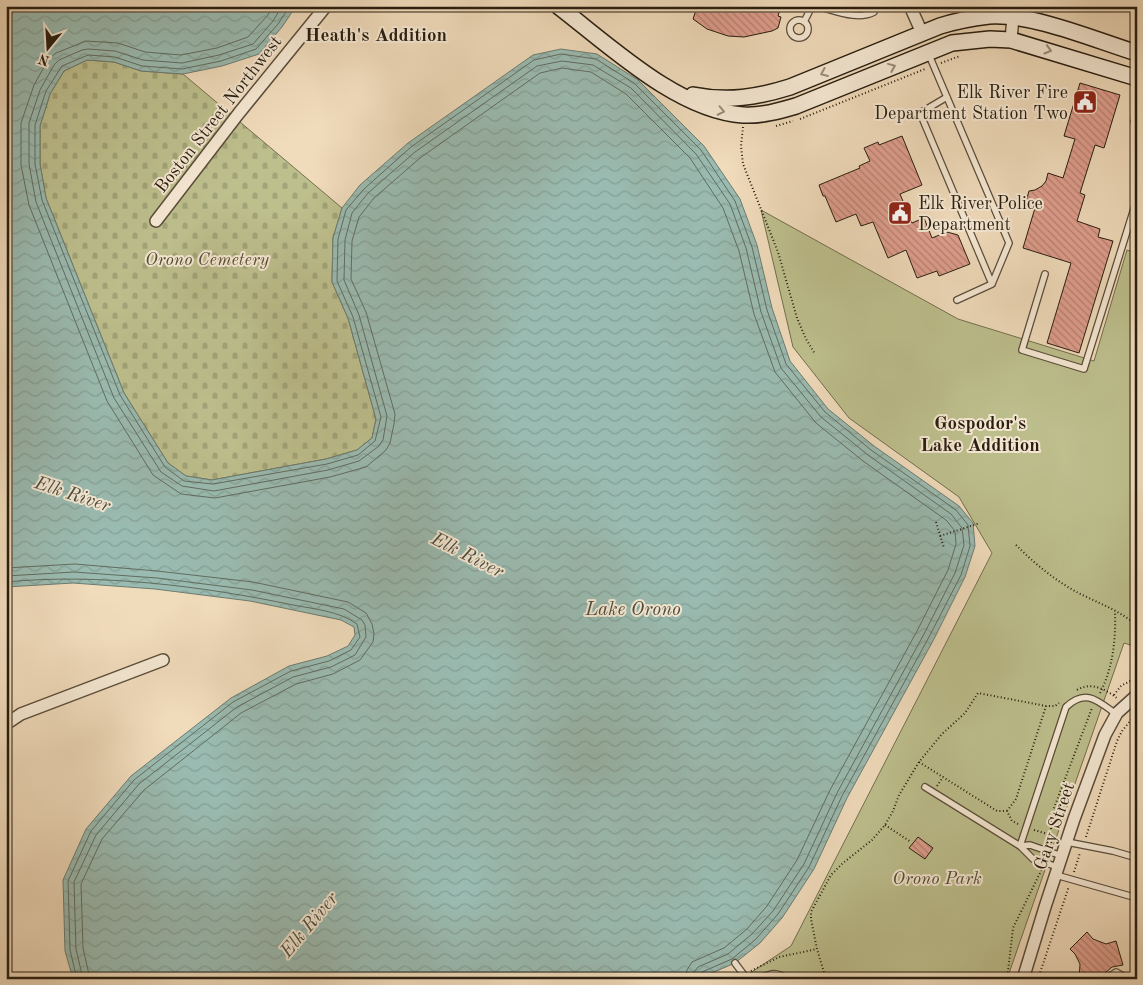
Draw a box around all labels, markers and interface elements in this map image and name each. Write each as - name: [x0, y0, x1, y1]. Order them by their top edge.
- north arrow: [22, 22, 72, 72]
- district label: Heath's Addition: [305, 27, 447, 46]
- street label: Boston Street Northwest: [152, 33, 285, 196]
- one-way arrow: [1044, 45, 1052, 55]
- text: N: [37, 51, 52, 68]
- one-way arrow: [887, 63, 896, 73]
- one-way arrow: [820, 67, 828, 77]
- place label: Elk River Fire Department Station Two: [874, 84, 1068, 123]
- public building icon: Elk River Fire Department Station Two: [1072, 89, 1098, 115]
- one-way arrow: [717, 106, 726, 116]
- place label: Elk River Police Department: [918, 195, 1043, 234]
- public building icon: Elk River Police Department: [887, 200, 913, 226]
- park label: Orono Cemetery: [145, 251, 270, 269]
- district label: Gospodor's Lake Addition: [920, 415, 1040, 456]
- water label: Elk River: [31, 474, 113, 517]
- water label: Elk River: [427, 530, 507, 583]
- water label: Lake Orono: [584, 601, 681, 620]
- street label: Gary Street: [1032, 780, 1078, 873]
- park label: Orono Park: [892, 870, 982, 888]
- water label: Elk River: [277, 889, 343, 963]

